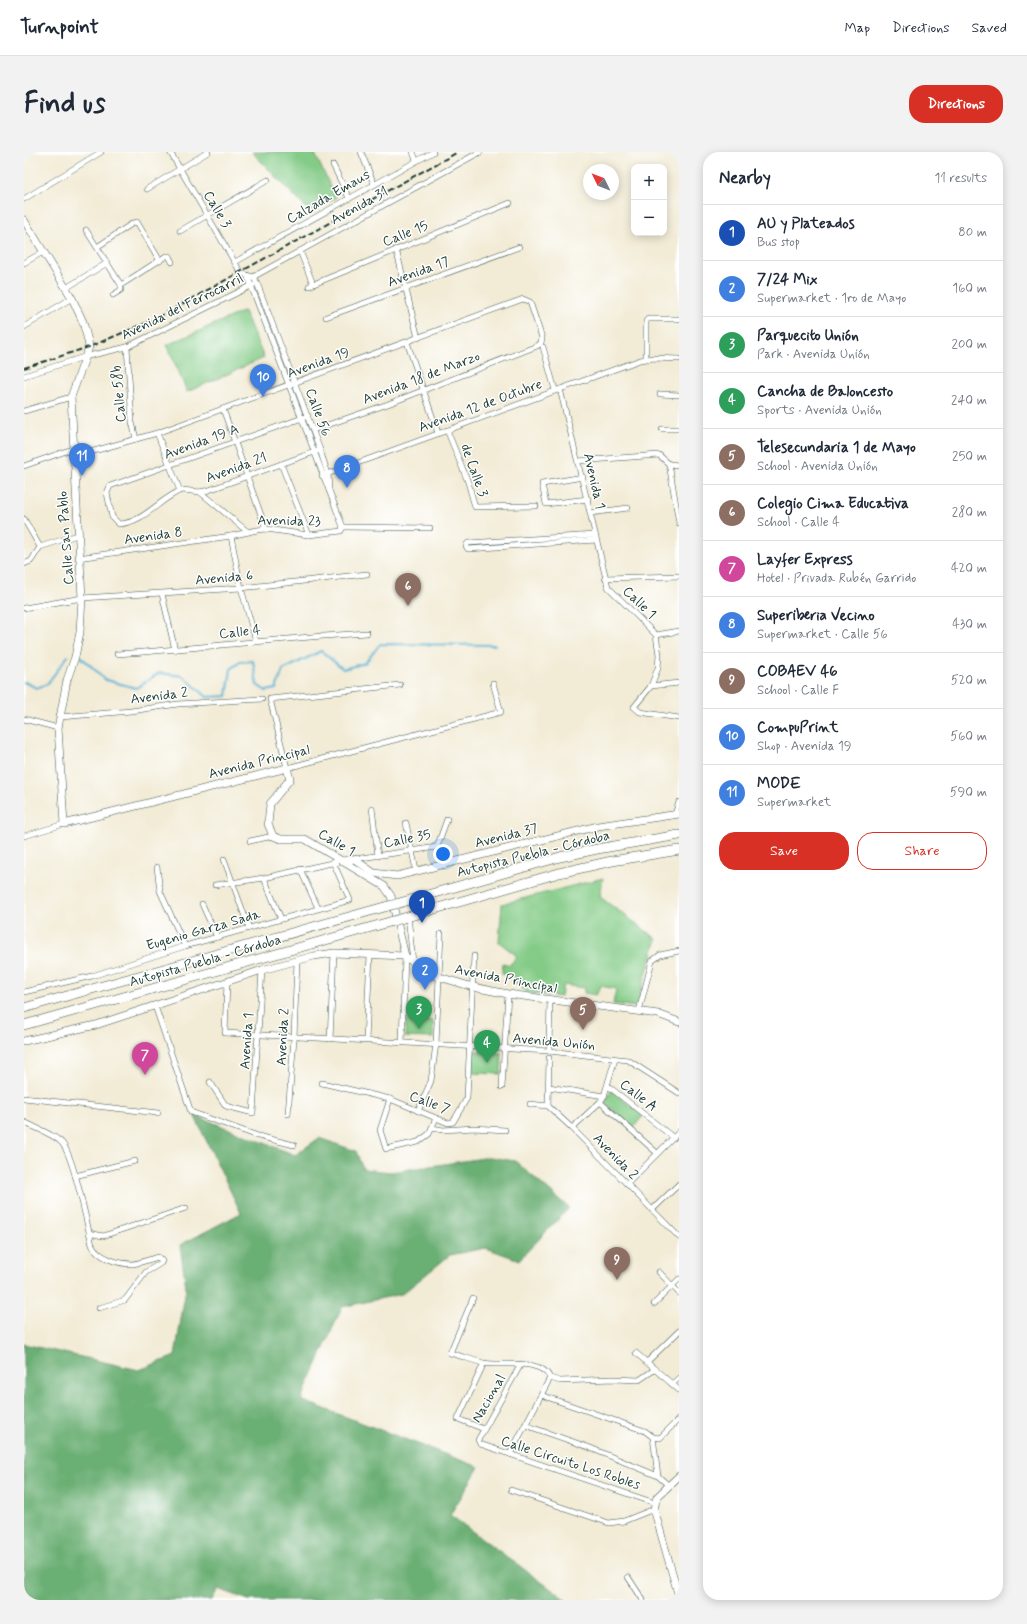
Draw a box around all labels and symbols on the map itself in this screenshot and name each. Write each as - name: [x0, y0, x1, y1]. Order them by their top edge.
- north arrow: [583, 164, 619, 200]
- street label: Calzada Emaus: [284, 166, 373, 228]
- street label: Avenida 31: [328, 183, 391, 229]
- street label: Calle 3: [199, 188, 235, 231]
- street label: Calle 15: [380, 217, 431, 251]
- street label: Avenida 17: [385, 253, 452, 291]
- street label: Avenida del Ferrocarril: [118, 269, 247, 344]
- street label: Avenida 19: [285, 343, 352, 383]
- street label: Avenida 18 de Marzo: [360, 347, 483, 409]
- pin: 10: [250, 364, 276, 397]
- street label: Calle 58b: [108, 365, 130, 423]
- street label: Avenida 12 de Octubre: [416, 375, 545, 437]
- street label: Calle 56: [301, 386, 335, 439]
- street label: Avenida 19 A: [161, 420, 241, 464]
- street label: de Calle 3: [456, 441, 492, 499]
- pin: 11: [69, 443, 95, 476]
- street label: Avenida 21: [203, 449, 269, 487]
- street label: Avenida 1: [579, 451, 609, 511]
- pin: 8: [334, 455, 360, 488]
- street label: Calle San Pablo: [54, 490, 78, 585]
- street label: Avenida 23: [257, 511, 321, 531]
- street label: Avenida 8: [123, 523, 183, 549]
- street label: Avenida 6: [194, 567, 254, 589]
- pin: 6: [395, 573, 421, 606]
- street label: Calle 1: [619, 582, 660, 623]
- street label: Calle 4: [218, 621, 262, 643]
- street label: Avenida 2: [129, 684, 189, 708]
- street label: Avenida Principal: [207, 741, 312, 783]
- street label: Avenida 37: [473, 819, 540, 852]
- street label: Calle 1: [315, 825, 358, 861]
- street label: Calle 35: [382, 826, 432, 852]
- street label: Autopista Puebla - Córdoba: [455, 826, 612, 882]
- your location: [433, 844, 453, 864]
- pin: 1: [409, 890, 435, 923]
- street label: Eugenio Garza Sada: [144, 905, 263, 955]
- street label: Autopista Puebla - Córdoba: [127, 931, 283, 991]
- pin: 2: [412, 957, 438, 990]
- street label: Avenida Principal: [453, 960, 559, 998]
- pin: 3: [406, 996, 432, 1029]
- pin: 5: [570, 997, 596, 1030]
- street label: Avenida 2: [273, 1008, 294, 1066]
- street label: Avenida 1: [236, 1012, 258, 1070]
- street label: Avenida Unión: [512, 1029, 596, 1055]
- pin: 4: [474, 1030, 500, 1063]
- pin: 7: [132, 1042, 158, 1075]
- street label: Calle A: [616, 1075, 661, 1116]
- street label: Calle 7: [407, 1087, 453, 1119]
- street label: Avenida 2: [589, 1130, 642, 1184]
- pin: 9: [604, 1247, 630, 1280]
- street label: Nacional: [468, 1371, 510, 1426]
- street label: Calle Circuito Los Robles: [499, 1432, 643, 1494]

